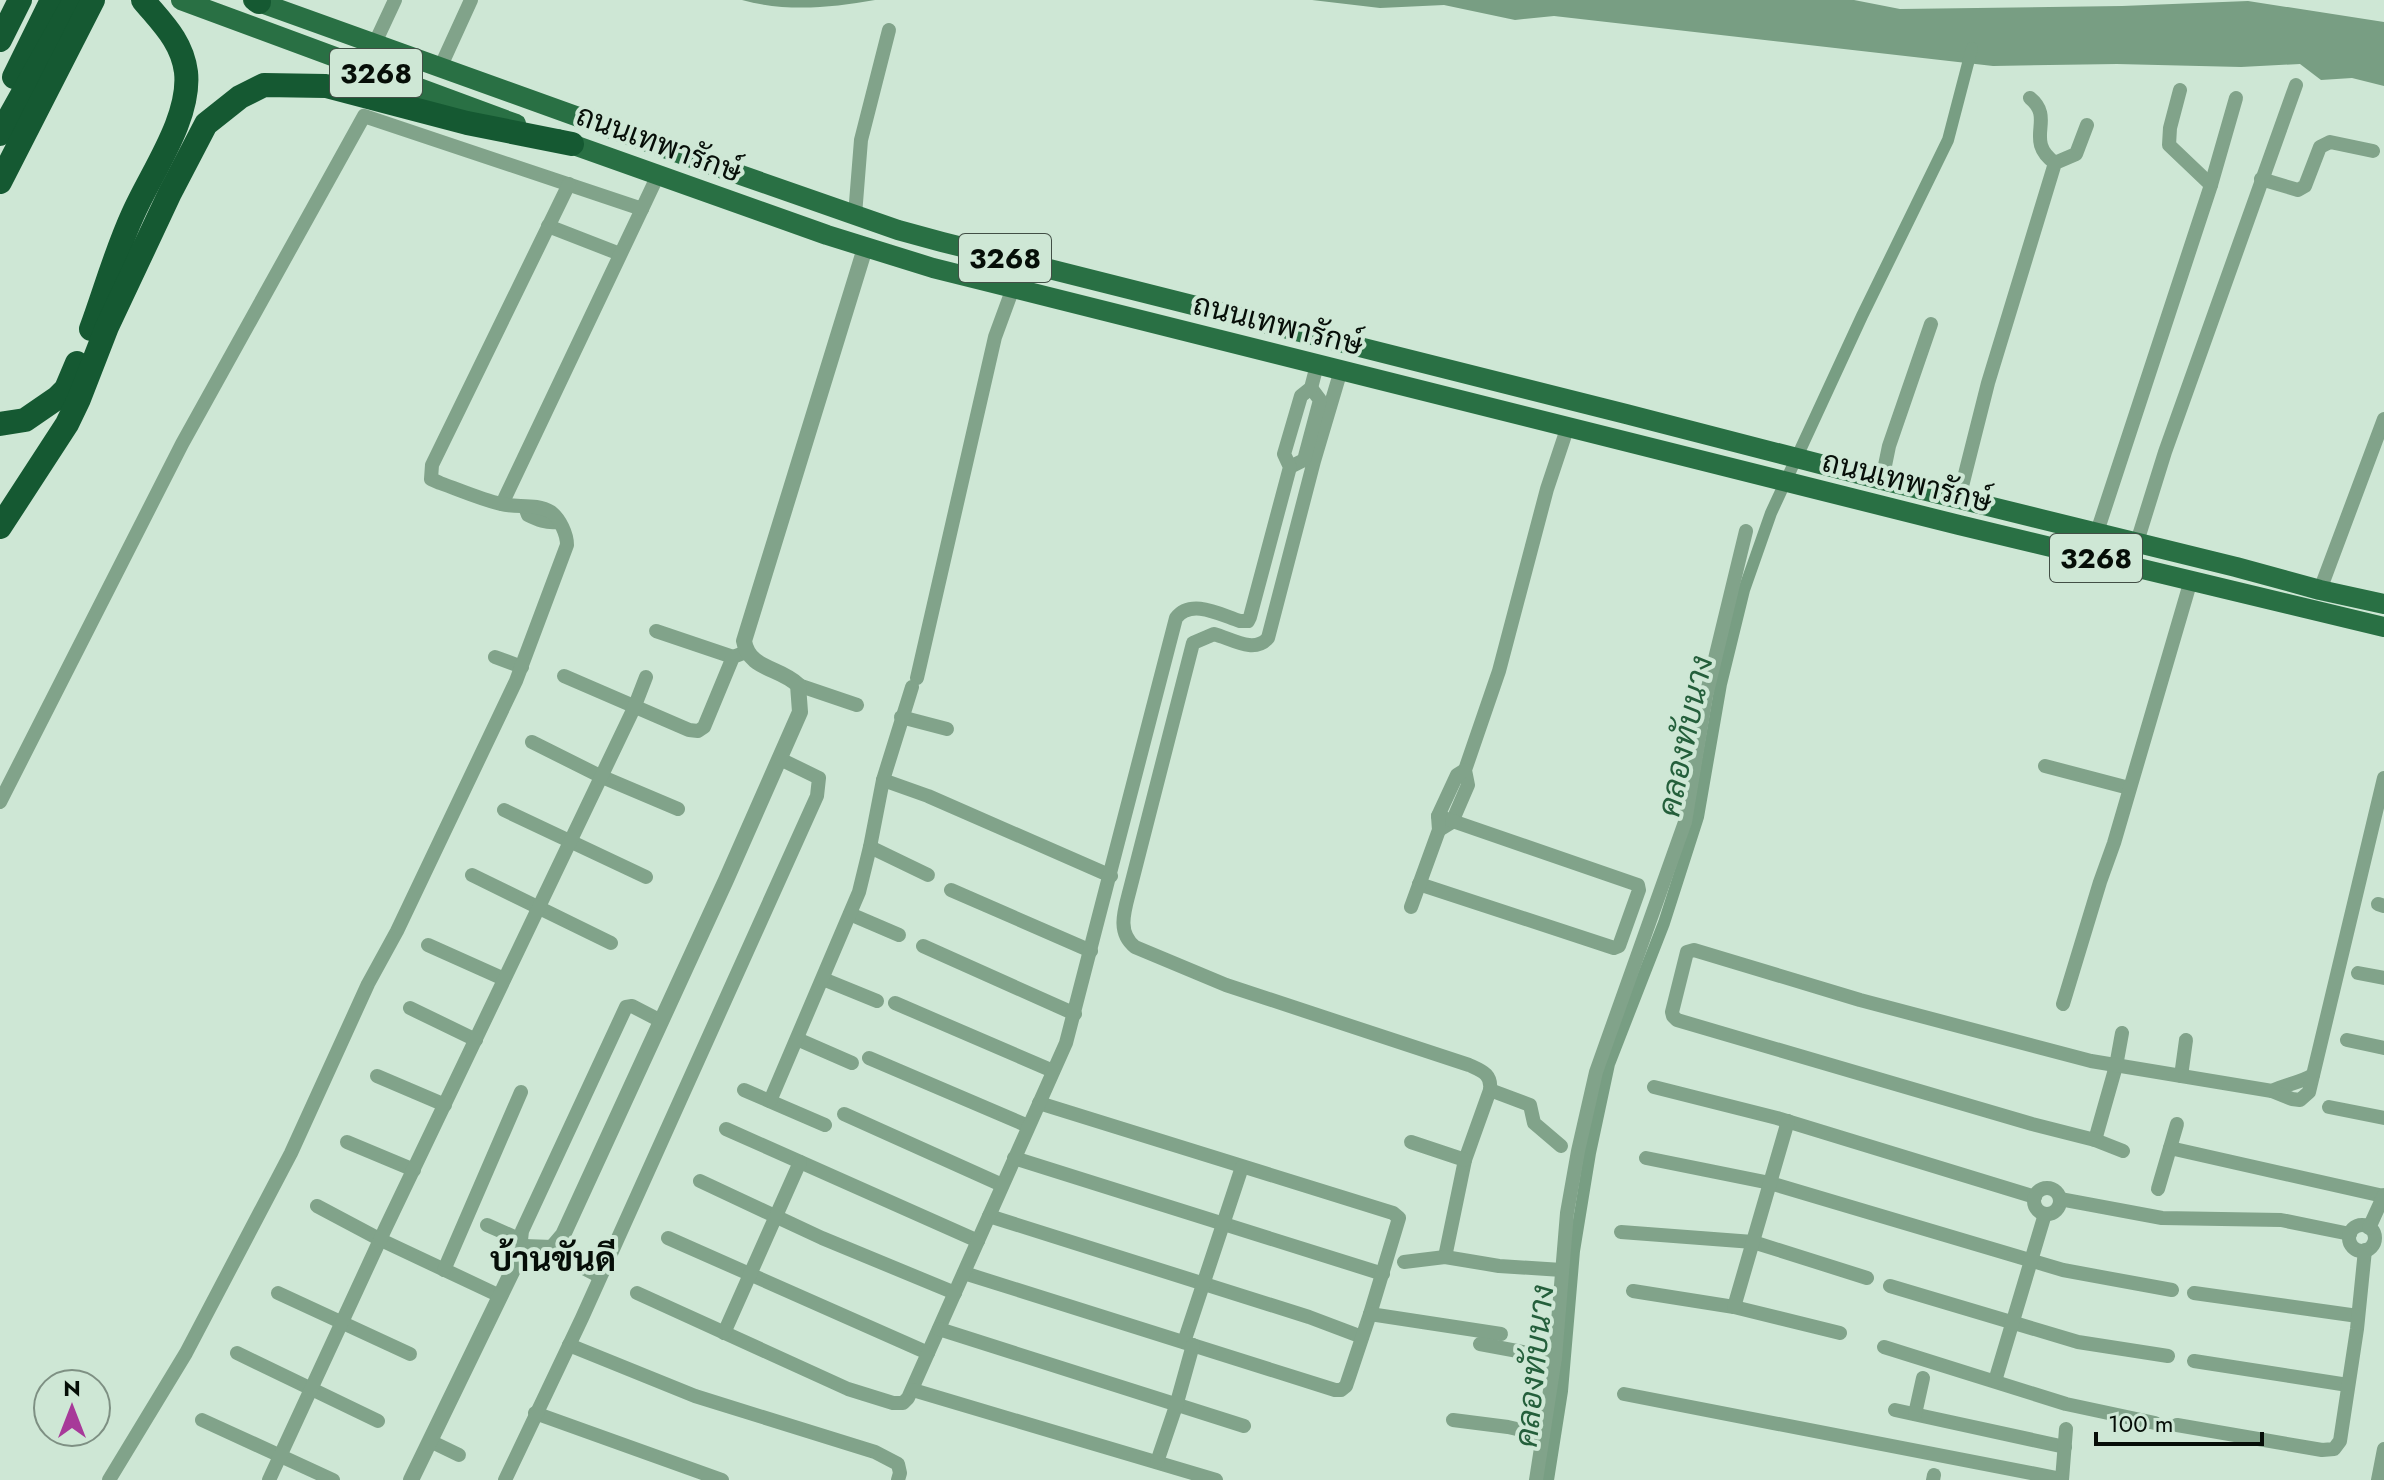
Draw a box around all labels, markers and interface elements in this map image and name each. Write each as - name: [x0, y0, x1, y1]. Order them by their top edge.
- road number: 3268: [330, 49, 422, 97]
- street label: ถนนเทพารักษ์: [570, 93, 748, 193]
- road number: 3268: [959, 234, 1051, 282]
- street label: ถนนเทพารักษ์: [1189, 282, 1368, 366]
- street label: ถนนเทพารักษ์: [1818, 439, 1997, 523]
- road number: 3268: [2050, 534, 2142, 582]
- water label: คลองทับนาง: [1646, 651, 1724, 821]
- district label: บ้านขันดี: [490, 1235, 616, 1284]
- water label: คลองทับนาง: [1503, 1282, 1565, 1450]
- north arrow: [32, 1368, 112, 1448]
- text: N: [63, 1372, 81, 1404]
- scale bar: [2096, 1396, 2262, 1446]
- text: 100 m: [2108, 1406, 2174, 1441]

